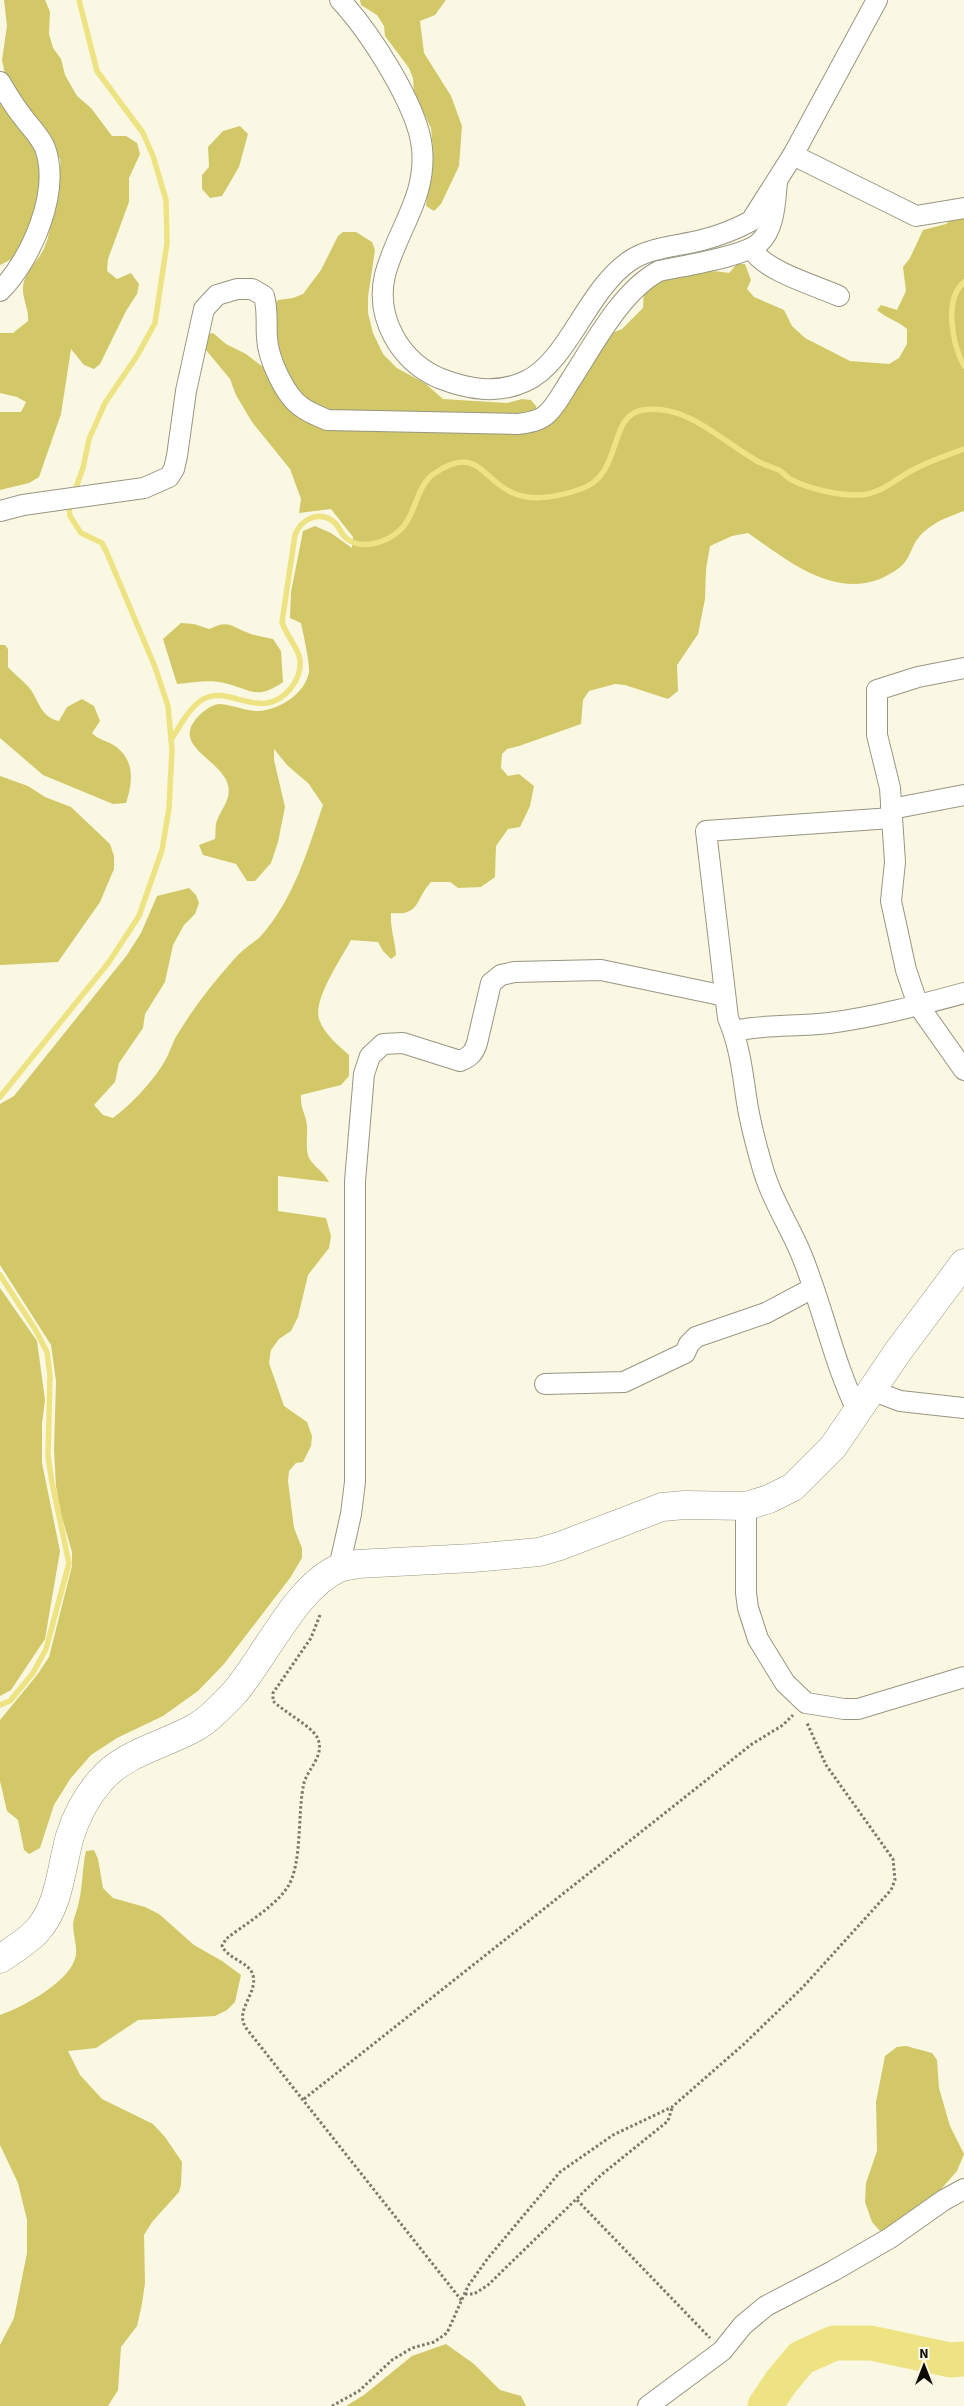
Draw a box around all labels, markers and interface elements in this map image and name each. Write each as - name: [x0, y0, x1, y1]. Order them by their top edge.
- north arrow: [899, 2341, 949, 2391]
- text: N: [919, 2344, 929, 2364]

